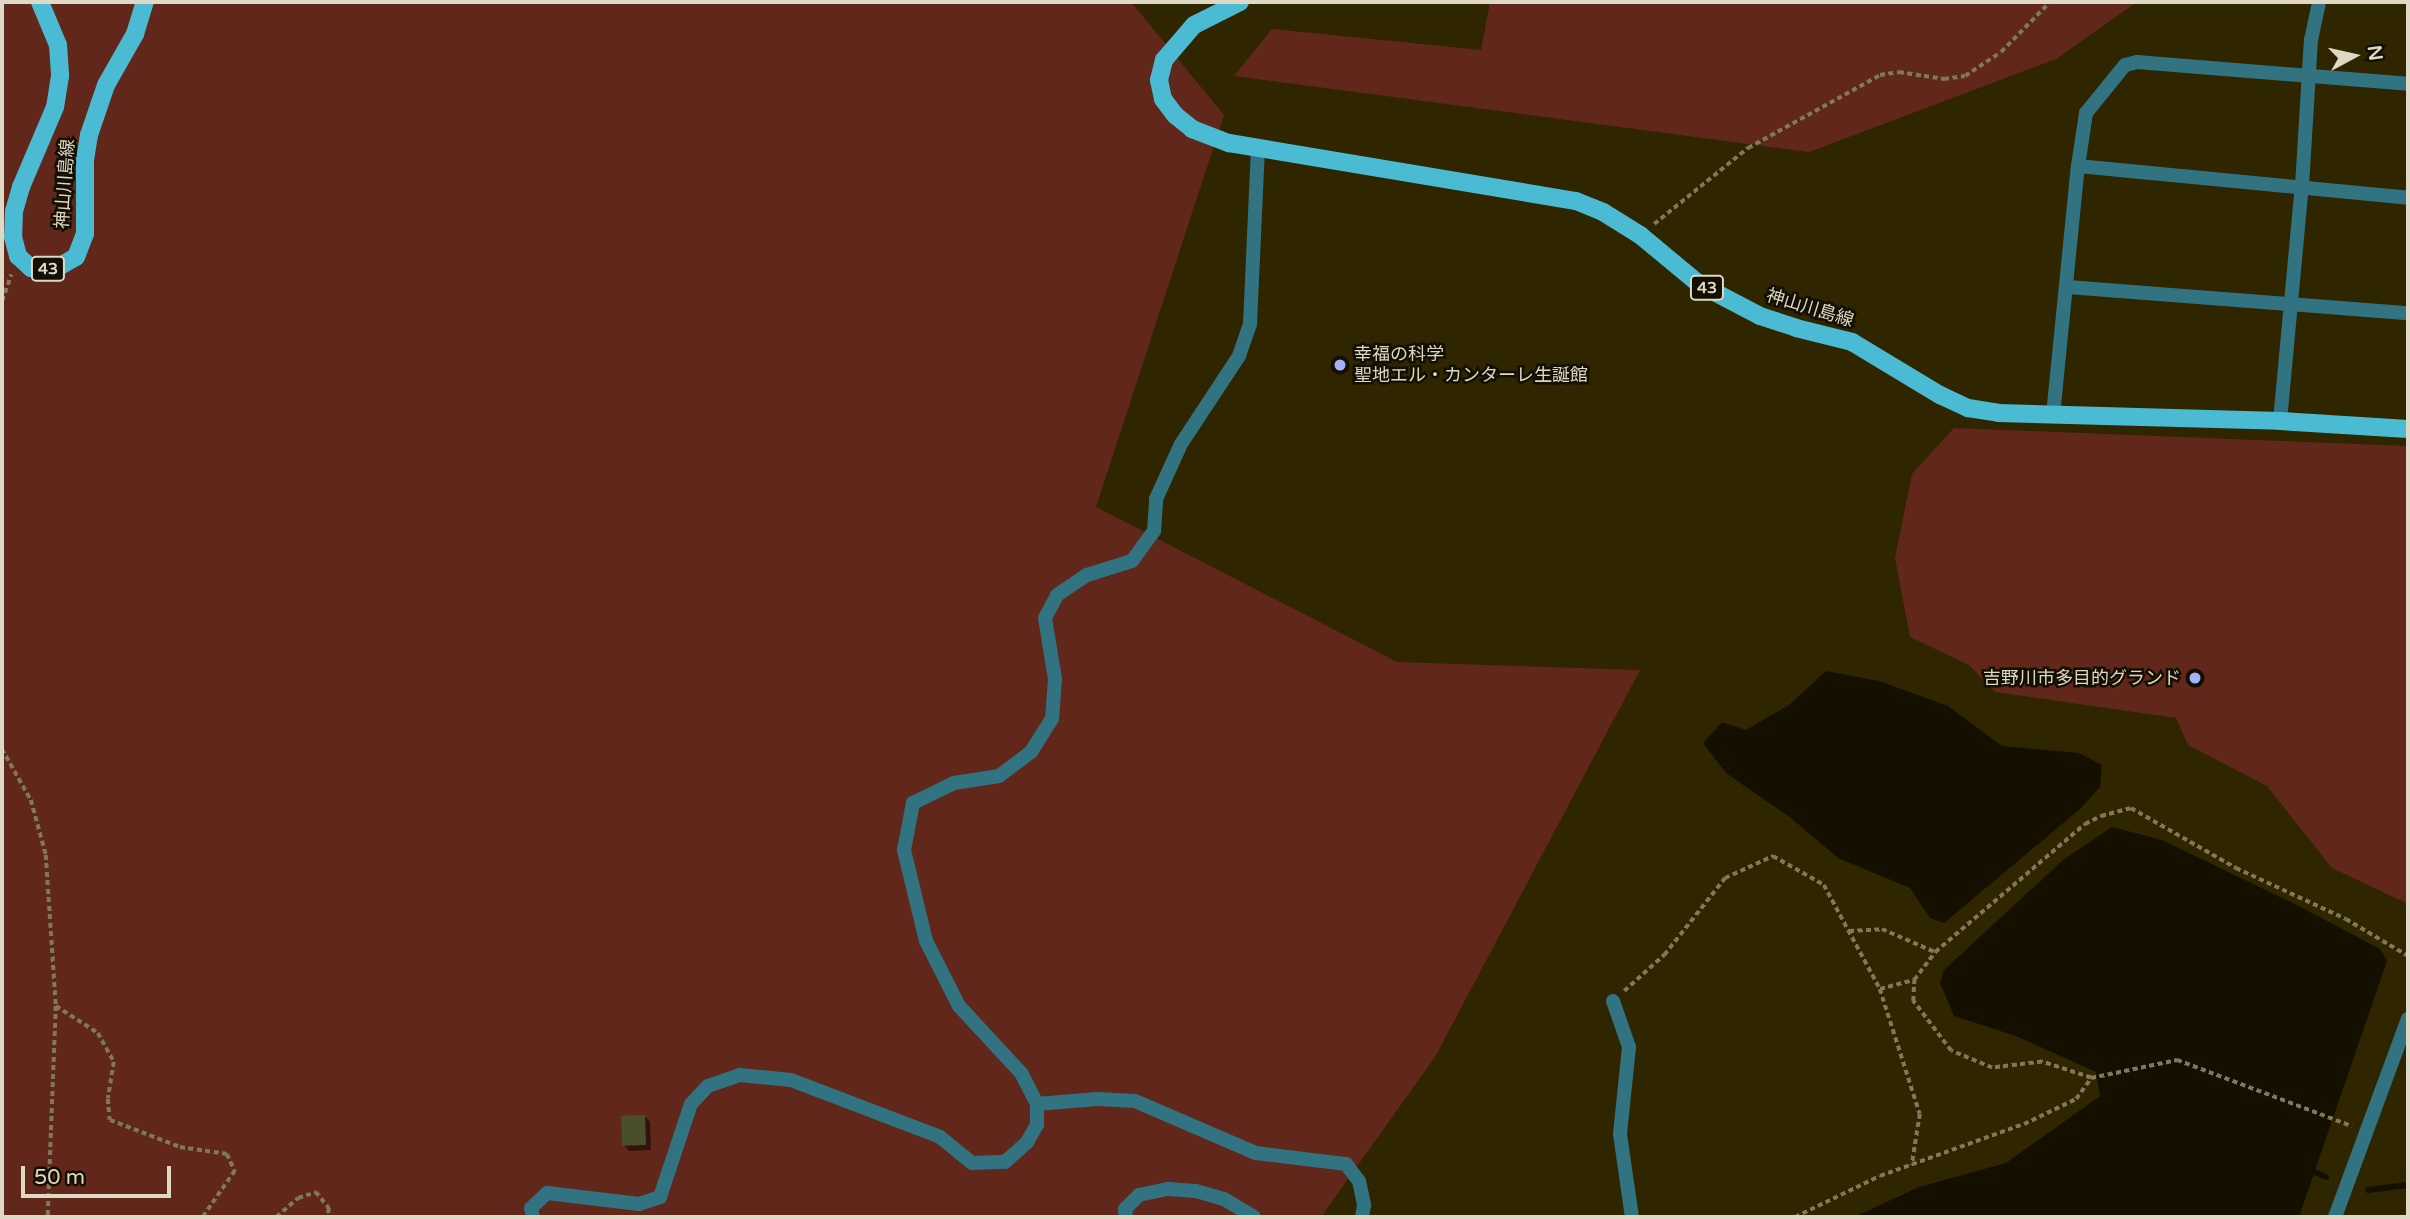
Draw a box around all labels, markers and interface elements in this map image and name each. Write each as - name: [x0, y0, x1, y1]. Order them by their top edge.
- north arrow: [2319, 21, 2389, 91]
- text: N: [2363, 44, 2387, 62]
- street label: 神山川島線: [51, 138, 79, 230]
- road number: 43: [30, 256, 66, 282]
- road number: 43: [1690, 276, 1724, 300]
- street label: 神山川島線: [1764, 285, 1856, 331]
- place label: 幸福の科学 聖地エル・カンターレ生誕館: [1354, 344, 1588, 386]
- marker: 幸福の科学 聖地エル・カンターレ生誕館: [1332, 357, 1348, 373]
- place label: 吉野川市多目的グランド: [1983, 667, 2181, 689]
- marker: 吉野川市多目的グランド: [2187, 670, 2203, 686]
- scale bar: [24, 1152, 175, 1196]
- text: 50 m: [34, 1165, 85, 1190]

